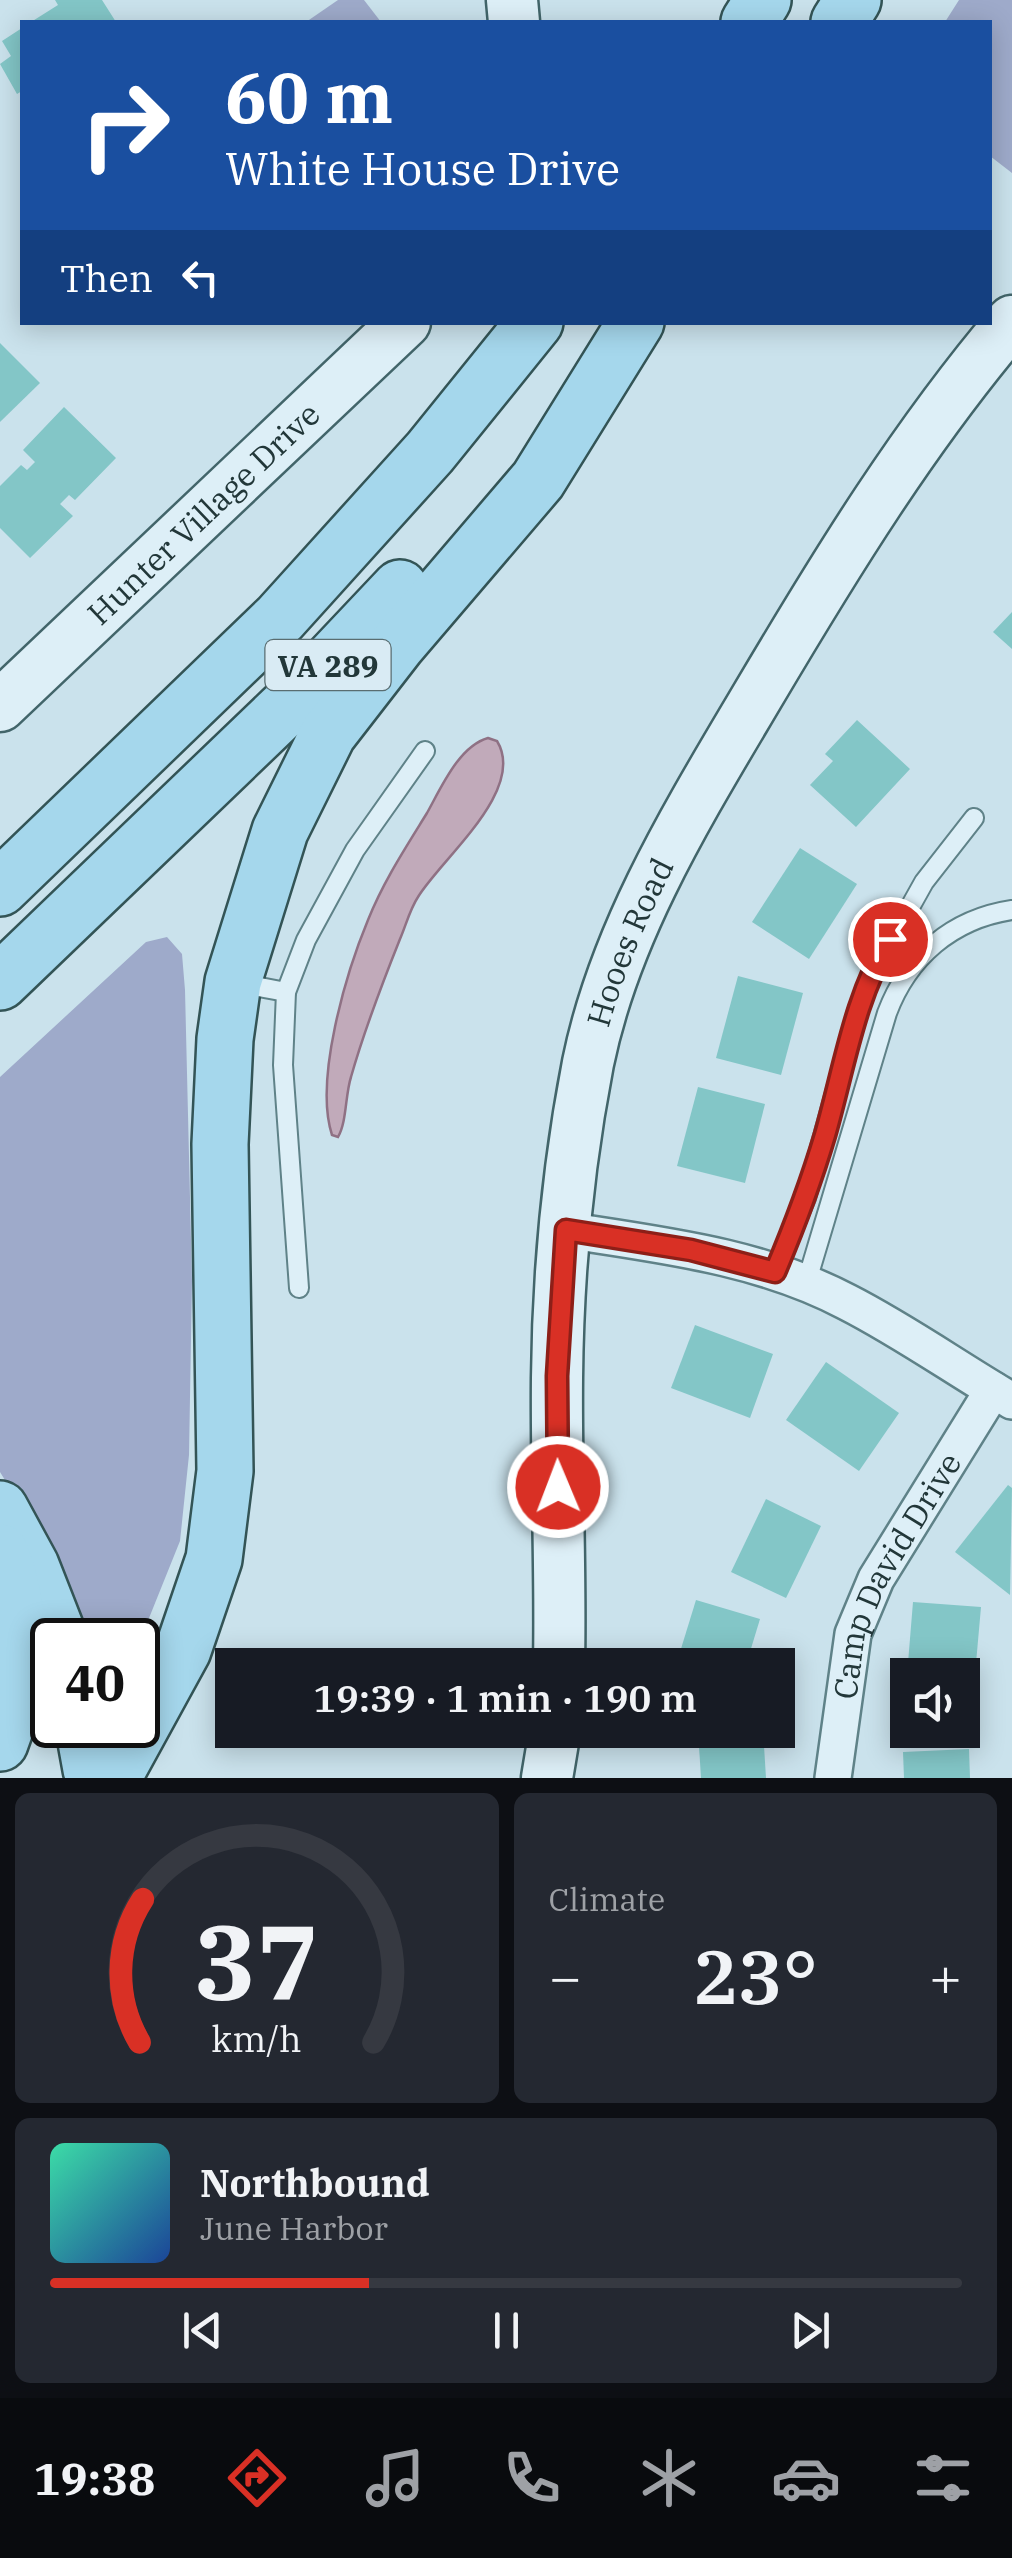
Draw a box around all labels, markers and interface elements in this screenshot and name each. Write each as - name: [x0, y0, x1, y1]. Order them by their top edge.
- text: 60 m: [225, 51, 393, 142]
- icon: right: [60, 60, 190, 190]
- text: White House Drive: [225, 139, 620, 197]
- icon: left: [173, 250, 228, 305]
- text: Then: [60, 253, 153, 302]
- street label: Hunter Village Drive: [78, 393, 328, 634]
- road number: VA 289: [266, 640, 390, 690]
- street label: Hooes Road: [577, 851, 683, 1031]
- pin: [848, 897, 933, 982]
- icon: arrive: [863, 912, 918, 967]
- position arrow: [506, 1435, 610, 1539]
- street label: Camp David Drive: [823, 1445, 970, 1702]
- speed limit sign: 40: [30, 1618, 160, 1748]
- map controls: [890, 1658, 980, 1748]
- button: sound: [890, 1658, 980, 1748]
- text: 19:39 · 1 min · 190 m: [313, 1673, 697, 1722]
- text: Climate: [549, 1878, 665, 1920]
- text: 37: [194, 1893, 319, 2029]
- text: 23°: [693, 1927, 818, 2025]
- text: −: [549, 1941, 582, 2012]
- text: +: [929, 1941, 962, 2012]
- text: km/h: [212, 2015, 302, 2062]
- text: Northbound: [200, 2158, 430, 2207]
- text: June Harbor: [200, 2207, 388, 2249]
- icon: previous: [175, 2303, 230, 2358]
- icon: pause: [479, 2303, 534, 2358]
- icon: next: [783, 2303, 838, 2358]
- icon: directions: [222, 2443, 292, 2513]
- icon: music: [360, 2443, 430, 2513]
- icon: phone: [497, 2443, 567, 2513]
- icon: climate: [634, 2443, 704, 2513]
- icon: car: [771, 2443, 841, 2513]
- icon: filters: [908, 2443, 978, 2513]
- text: 19:38: [34, 2449, 155, 2507]

